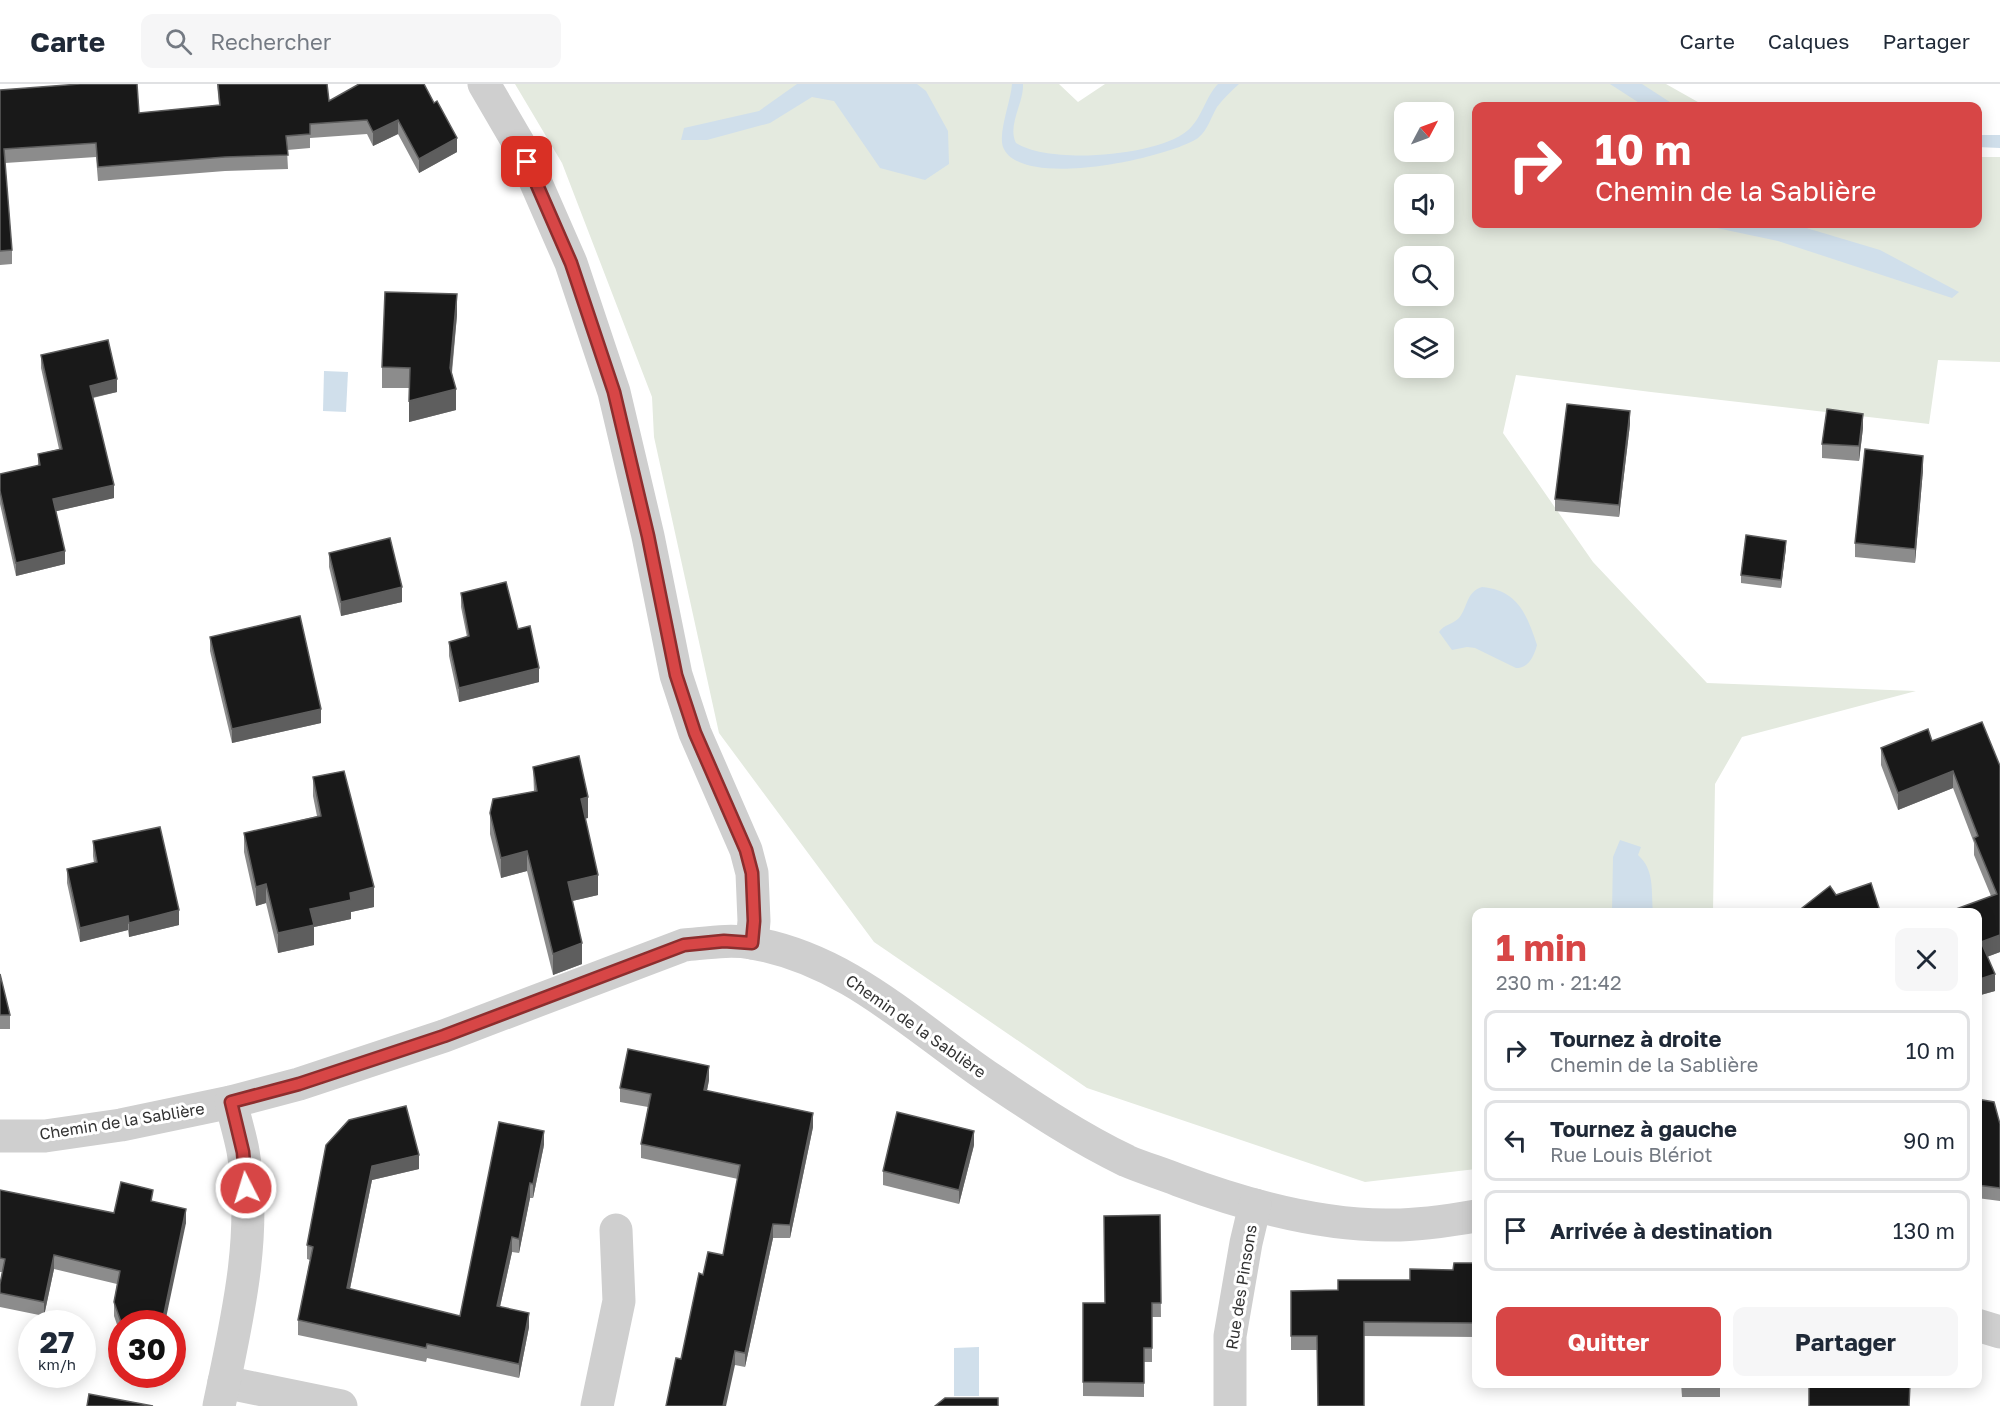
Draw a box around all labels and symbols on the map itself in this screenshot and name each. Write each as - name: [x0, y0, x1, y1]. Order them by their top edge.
- north arrow: [1394, 102, 1454, 162]
- pin: [501, 136, 552, 187]
- street label: Chemin de la Sablière: [842, 970, 990, 1082]
- street label: Chemin de la Sablière: [38, 1098, 206, 1144]
- position arrow: [214, 1156, 278, 1220]
- street label: Rue des Pinsons: [1221, 1223, 1261, 1351]
- speed limit sign: 30: [108, 1310, 186, 1388]

